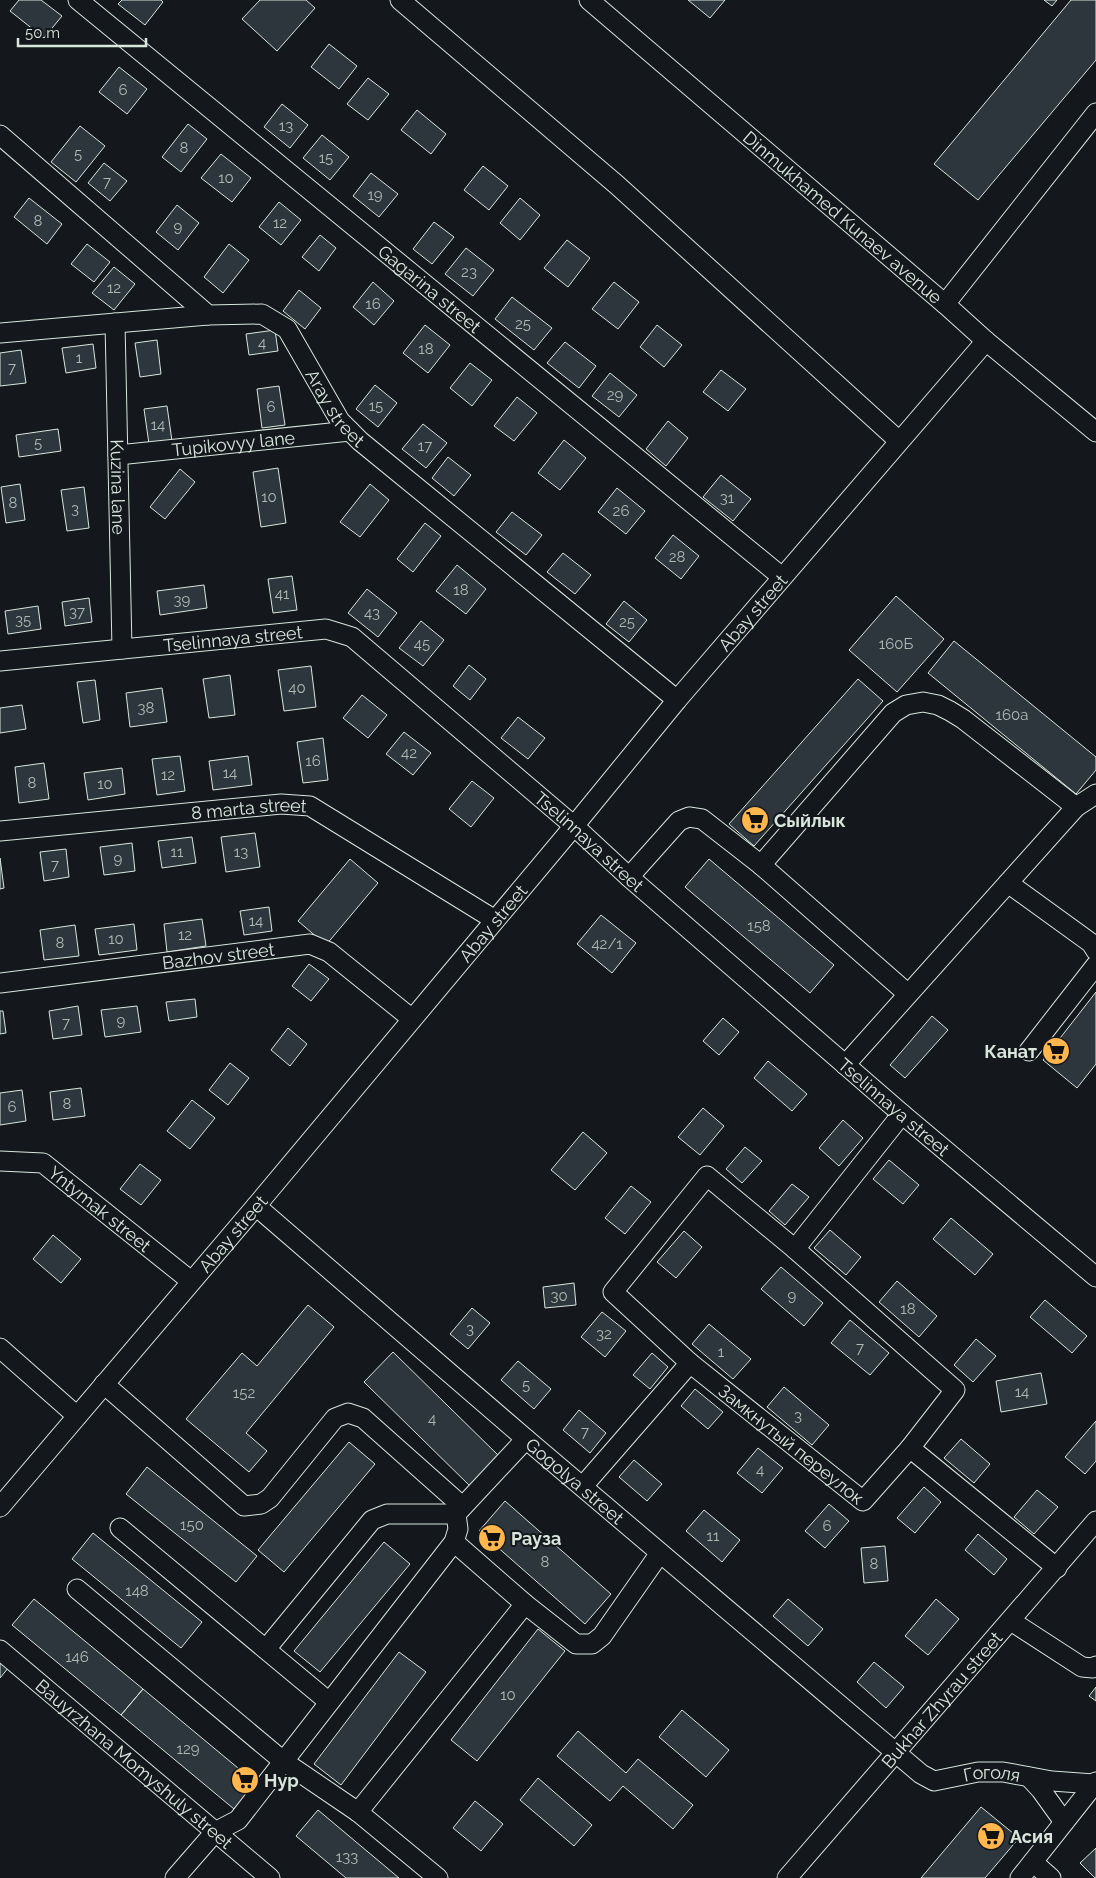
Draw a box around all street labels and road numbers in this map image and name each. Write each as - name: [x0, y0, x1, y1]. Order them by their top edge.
- street label: Dinmukhamed Kunaev avenue: [739, 126, 947, 308]
- street label: Gagarina street: [374, 240, 486, 337]
- street label: Aray street: [302, 365, 369, 451]
- street label: Tupikovyy lane: [171, 426, 296, 460]
- street label: Kuzina lane: [107, 439, 130, 535]
- street label: Abay street: [714, 570, 791, 655]
- street label: Tselinnaya street: [162, 621, 303, 655]
- street label: Tselinnaya street: [531, 787, 648, 896]
- street label: 8 marta street: [190, 793, 307, 823]
- street label: Abay street: [454, 880, 531, 966]
- street label: Bazhov street: [161, 938, 276, 973]
- street label: Tselinnaya street: [834, 1053, 954, 1160]
- street label: Yntymak street: [45, 1161, 155, 1256]
- street label: Abay street: [194, 1191, 271, 1276]
- street label: Замкнутый переулок: [715, 1380, 869, 1508]
- street label: Gogolya street: [522, 1433, 628, 1528]
- street label: Bukhar Zhyrau street: [877, 1627, 1006, 1772]
- street label: Bauyrzhana Momyshuly street: [32, 1675, 237, 1853]
- street label: Гоголя: [961, 1761, 1022, 1786]

